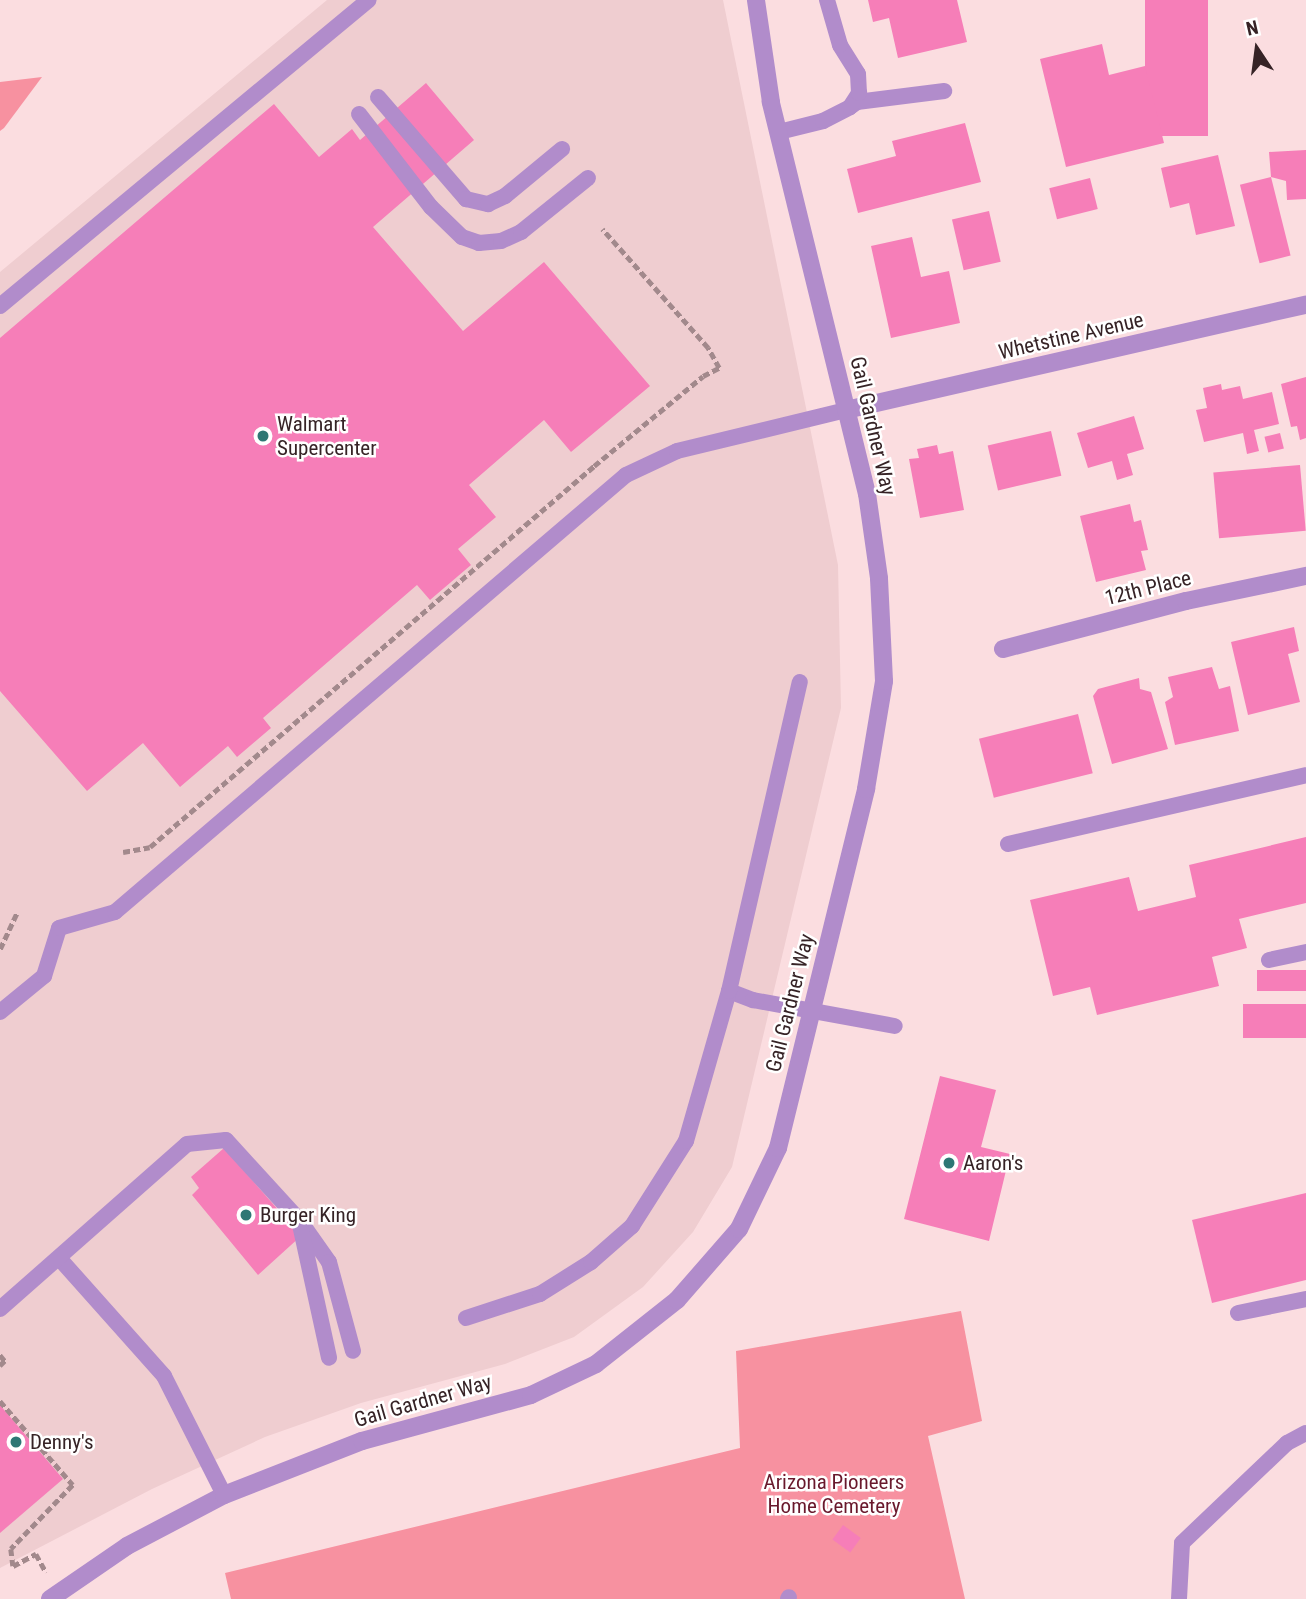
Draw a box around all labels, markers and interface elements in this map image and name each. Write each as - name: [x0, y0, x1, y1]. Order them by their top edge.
- north arrow: [1222, 14, 1292, 84]
- text: N: [1244, 16, 1260, 41]
- street label: Whetstine Avenue: [996, 307, 1146, 365]
- street label: Gail Gardner Way: [845, 354, 901, 498]
- place label: Walmart Supercenter: [277, 411, 377, 461]
- marker: Walmart Supercenter: [255, 428, 271, 444]
- street label: 12th Place: [1102, 565, 1194, 611]
- street label: Gail Gardner Way: [761, 931, 819, 1075]
- place label: Aaron's: [963, 1150, 1023, 1176]
- marker: Aaron's: [941, 1155, 957, 1171]
- place label: Burger King: [260, 1202, 356, 1228]
- marker: Burger King: [238, 1207, 254, 1223]
- street label: Gail Gardner Way: [351, 1369, 495, 1433]
- place label: Denny's: [30, 1429, 94, 1455]
- marker: Denny's: [8, 1434, 24, 1450]
- park label: Arizona Pioneers Home Cemetery: [764, 1469, 904, 1519]

